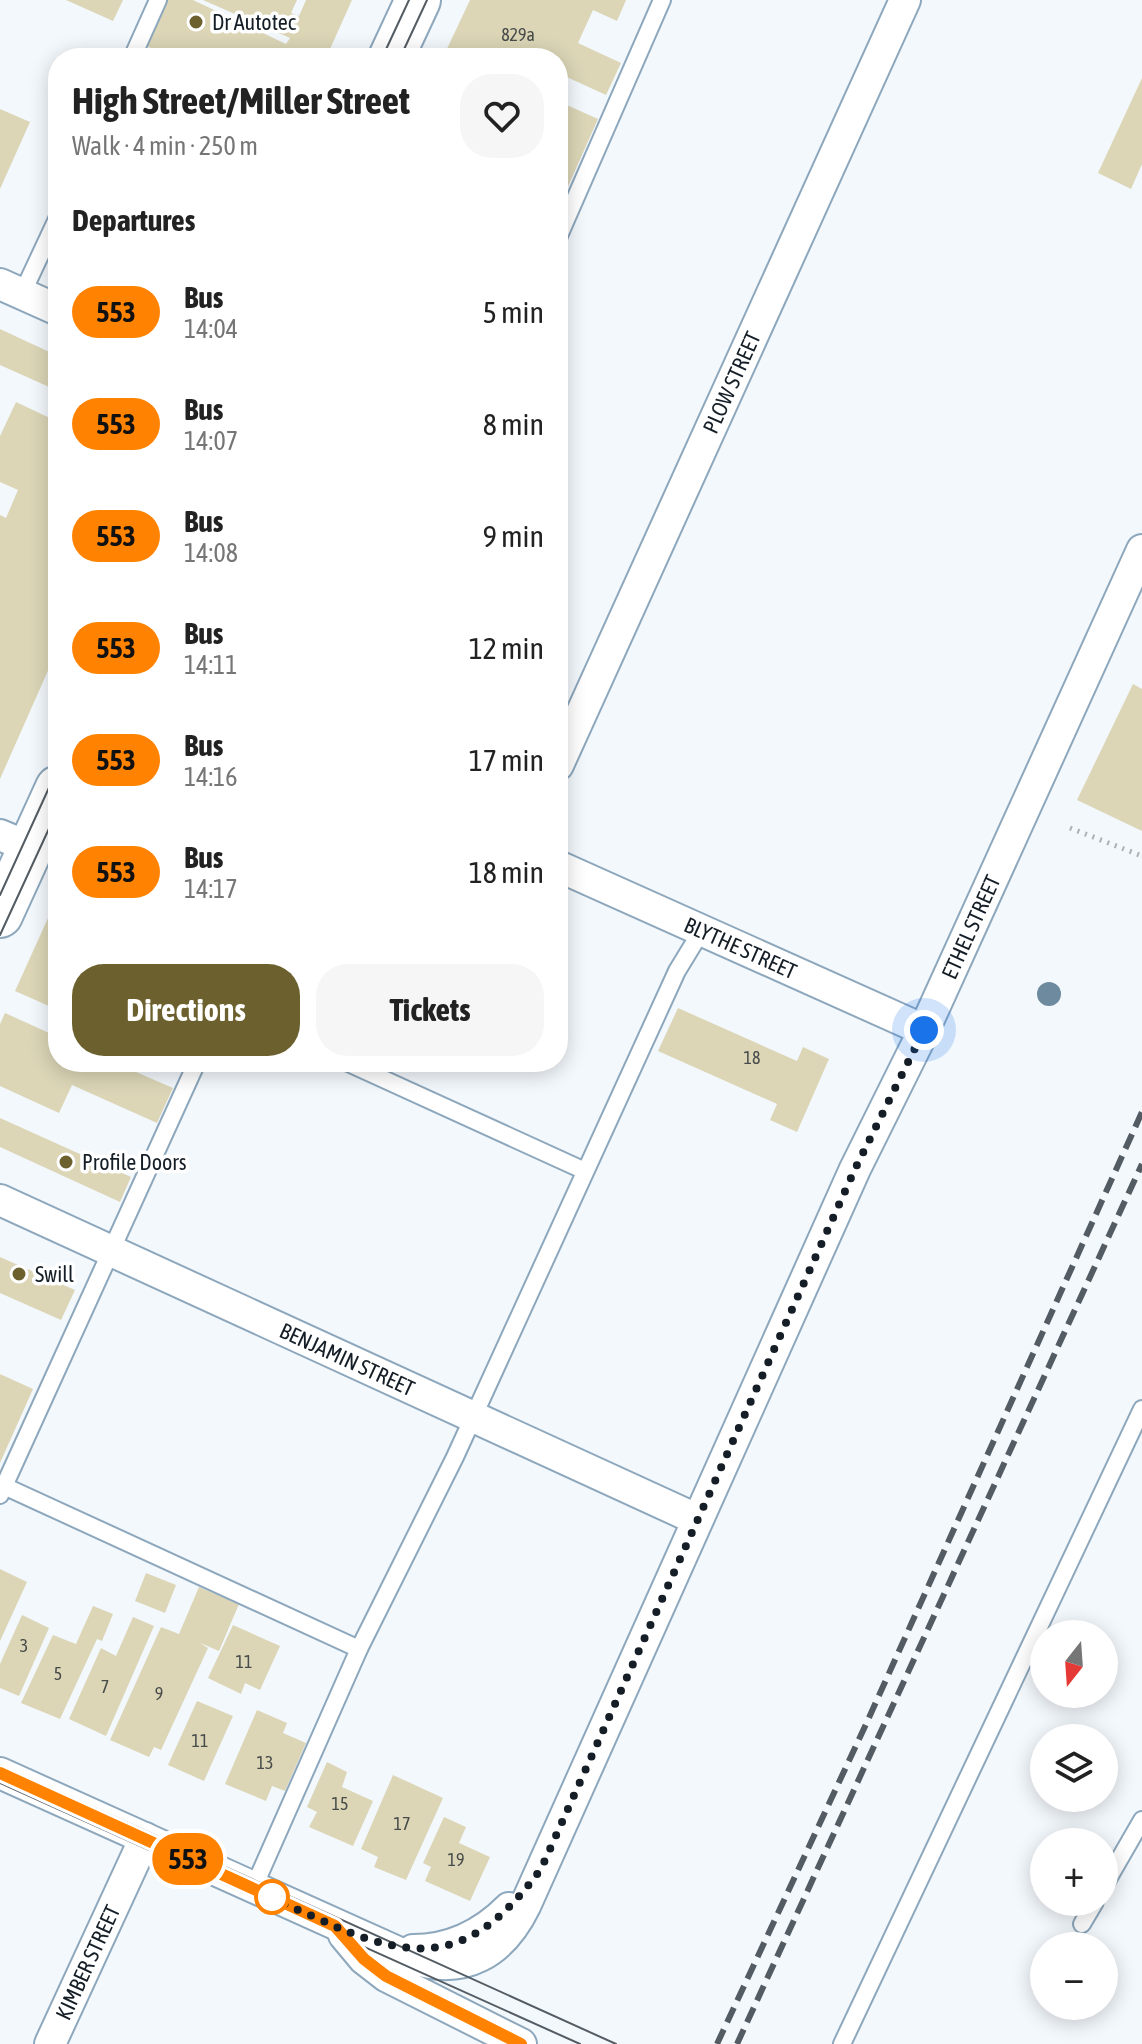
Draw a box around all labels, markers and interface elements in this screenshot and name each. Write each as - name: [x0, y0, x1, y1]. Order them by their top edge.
- place label: Dr Autotec: [212, 9, 297, 35]
- marker: Dr Autotec: [187, 13, 205, 31]
- house number: 829a: [501, 24, 535, 45]
- button: heart: [460, 74, 544, 158]
- text: High Street/Miller Street: [72, 79, 410, 122]
- text: Walk · 4 min · 250 m: [72, 131, 258, 161]
- text: Departures: [72, 203, 195, 237]
- text: Bus: [184, 280, 223, 314]
- text: 5 min: [483, 295, 544, 329]
- text: 553: [96, 296, 136, 328]
- text: 14:04: [184, 314, 238, 344]
- street label: PLOW STREET: [697, 327, 766, 437]
- text: Bus: [184, 392, 223, 426]
- text: 8 min: [483, 407, 544, 441]
- text: 553: [96, 408, 136, 440]
- text: 14:07: [184, 426, 238, 456]
- text: Bus: [184, 504, 223, 538]
- text: 9 min: [483, 519, 544, 553]
- text: 553: [96, 520, 136, 552]
- text: 14:08: [184, 538, 238, 568]
- text: Bus: [184, 616, 223, 650]
- text: 12 min: [469, 631, 544, 665]
- text: 553: [96, 632, 136, 664]
- text: 14:11: [184, 650, 238, 680]
- text: Bus: [184, 728, 223, 762]
- text: 17 min: [469, 743, 544, 777]
- text: 553: [96, 744, 136, 776]
- text: 14:16: [184, 762, 238, 792]
- text: Bus: [184, 840, 223, 874]
- text: 18 min: [469, 855, 544, 889]
- text: 553: [96, 856, 136, 888]
- street label: ETHEL STREET: [936, 871, 1006, 983]
- text: 14:17: [184, 874, 238, 904]
- street label: BLYTHE STREET: [680, 911, 801, 984]
- button: Directions: [72, 964, 300, 1056]
- button: Tickets: [316, 964, 544, 1056]
- your location: [904, 1010, 944, 1050]
- house number: 18: [744, 1047, 760, 1068]
- place label: Profile Doors: [82, 1149, 187, 1175]
- marker: Profile Doors: [57, 1153, 75, 1171]
- place label: Swill: [35, 1261, 74, 1287]
- marker: Swill: [10, 1265, 28, 1283]
- street label: BENJAMIN STREET: [276, 1317, 419, 1401]
- north arrow: [1030, 1620, 1118, 1708]
- map controls: [1030, 1620, 1118, 2020]
- house number: 3: [20, 1635, 28, 1656]
- house number: 11: [236, 1651, 252, 1672]
- house number: 5: [54, 1663, 62, 1684]
- house number: 7: [101, 1676, 109, 1697]
- house number: 9: [155, 1683, 163, 1704]
- button: layers: [1030, 1724, 1118, 1812]
- house number: 11: [192, 1730, 208, 1751]
- house number: 13: [257, 1752, 273, 1773]
- house number: 15: [332, 1793, 348, 1814]
- house number: 17: [394, 1813, 410, 1834]
- button: +: [1030, 1828, 1118, 1916]
- line badge: 553: [142, 1833, 234, 1885]
- text: 553: [168, 1843, 208, 1875]
- house number: 19: [448, 1849, 464, 1870]
- unlabelled marker: [255, 1880, 289, 1914]
- street label: KIMBER STREET: [50, 1901, 125, 2024]
- button: −: [1030, 1932, 1118, 2020]

